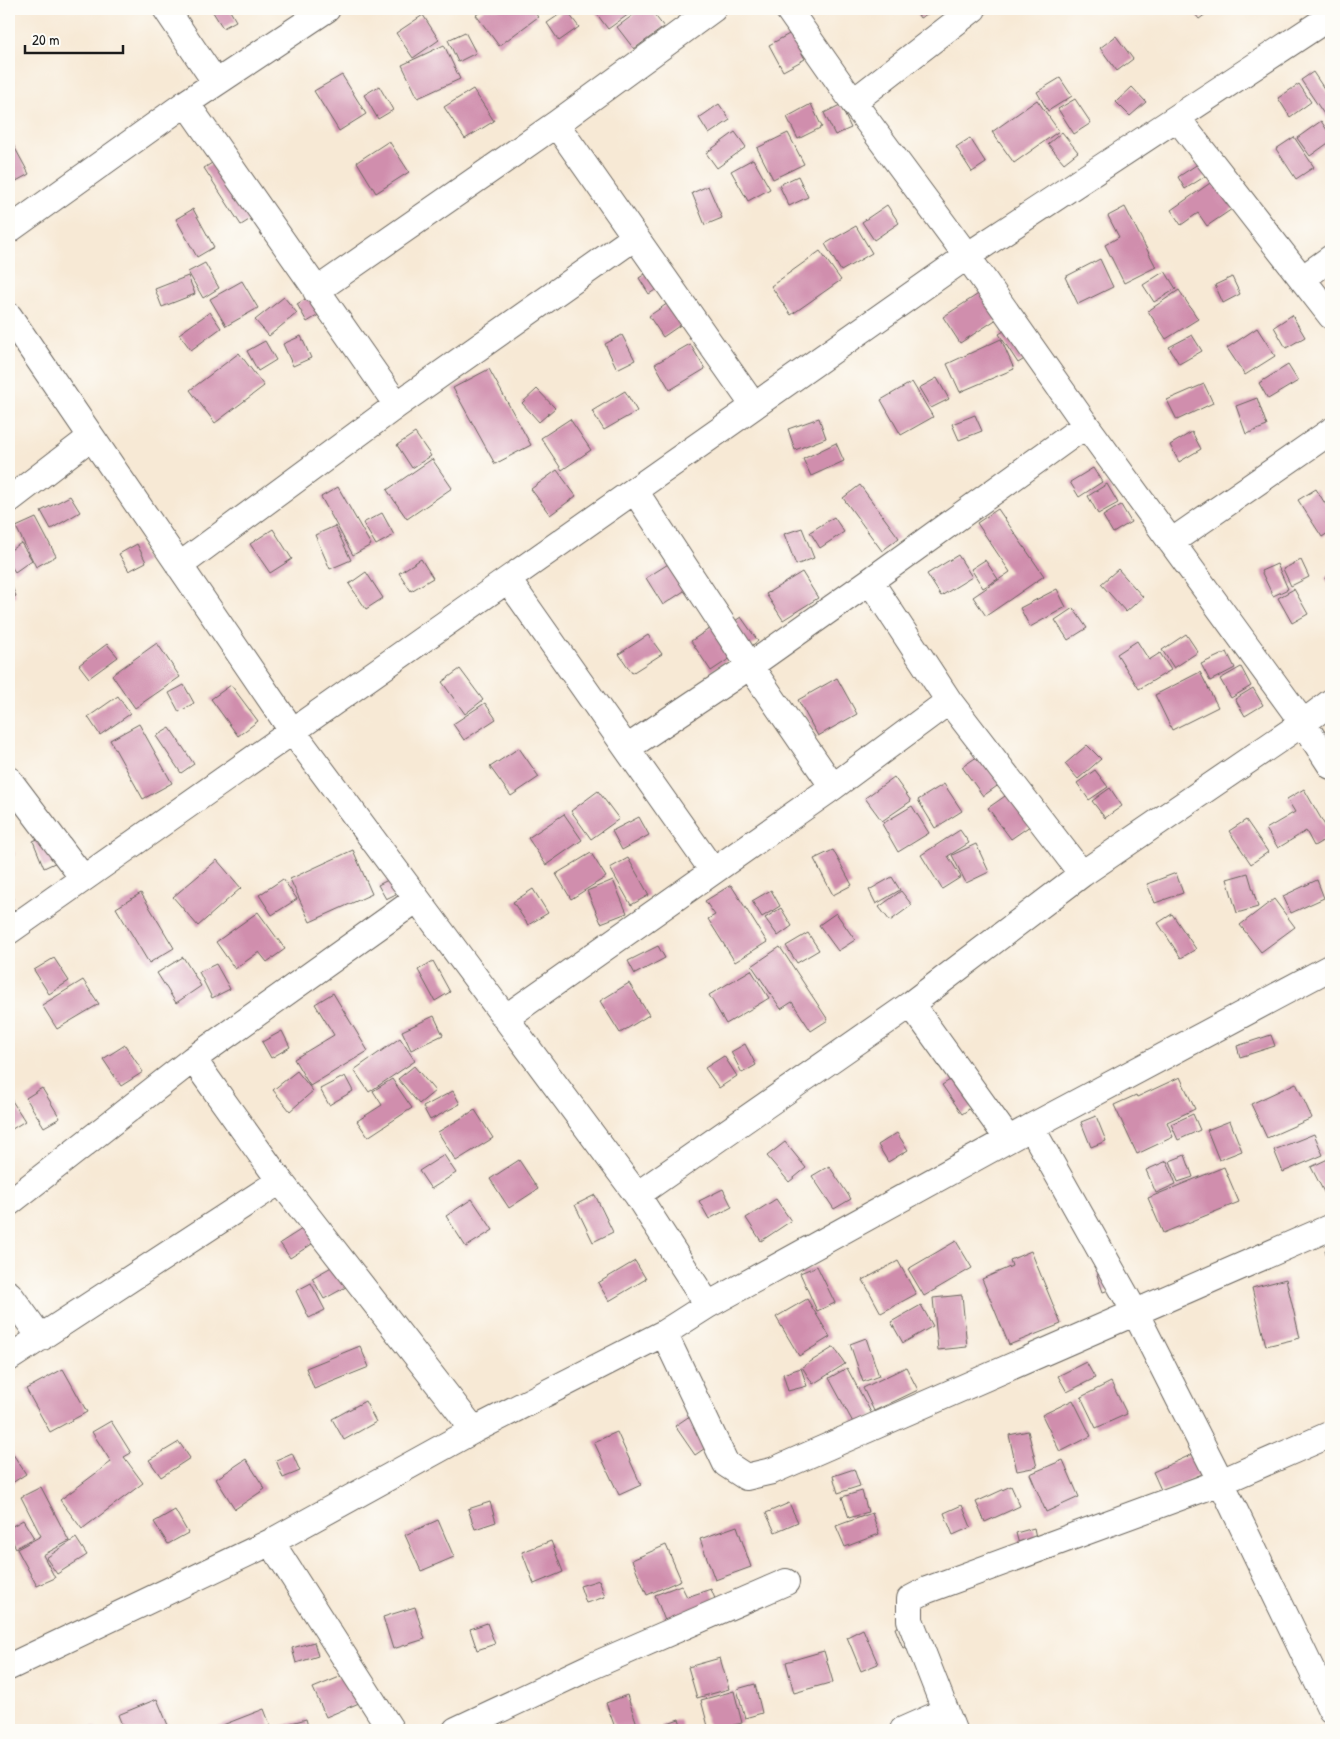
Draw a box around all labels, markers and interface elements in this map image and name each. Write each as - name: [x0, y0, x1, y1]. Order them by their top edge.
- scale bar: [25, 22, 122, 54]
- text: 20 m: [32, 29, 59, 50]

